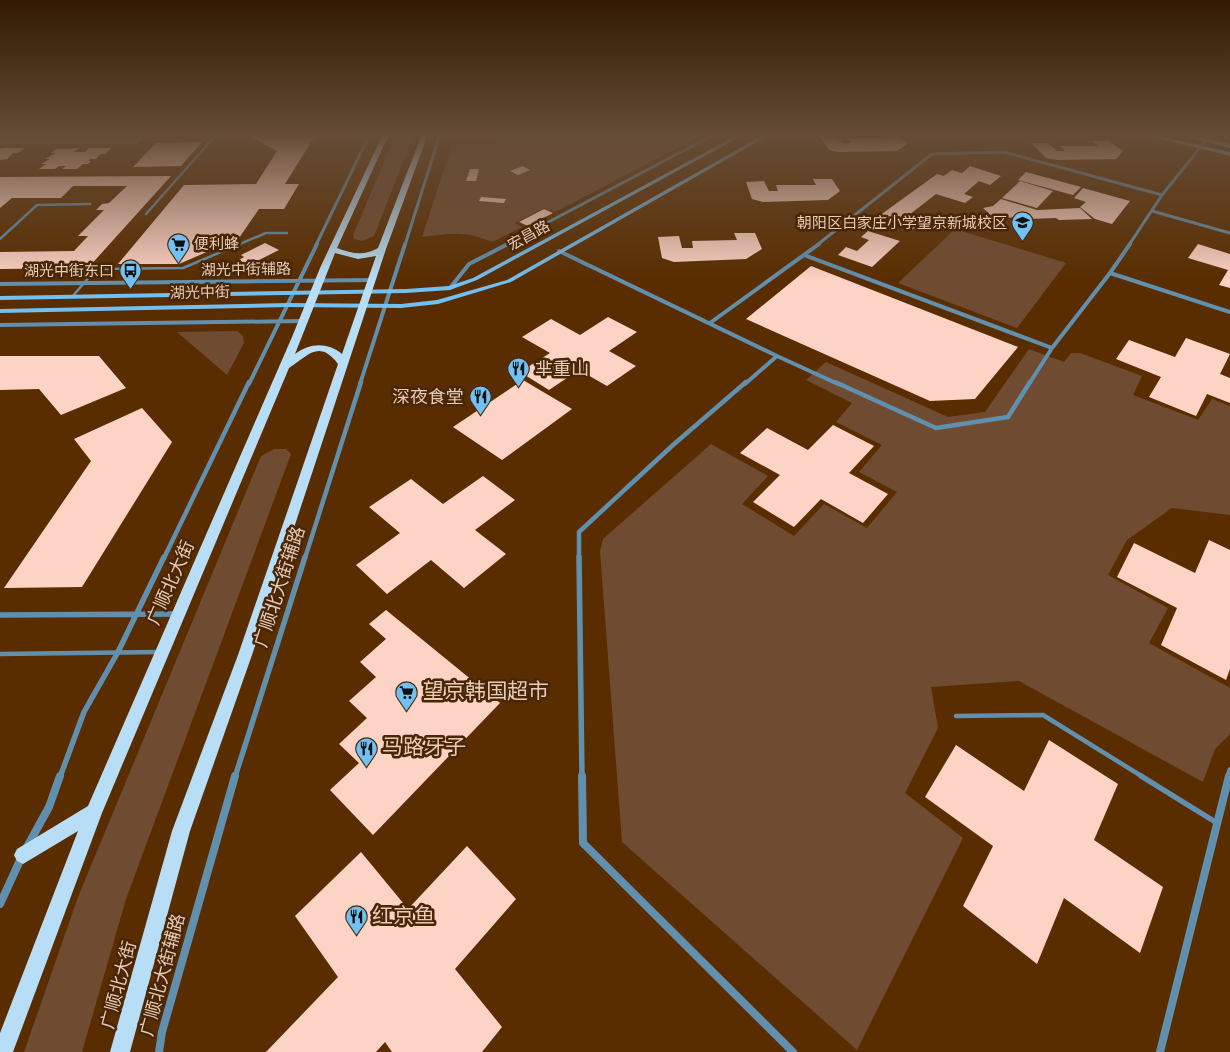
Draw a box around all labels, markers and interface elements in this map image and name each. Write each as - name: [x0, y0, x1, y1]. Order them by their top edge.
- school or university icon: 朝阳区白家庄小学望京新城校区: [1011, 211, 1035, 242]
- place label: 朝阳区白家庄小学望京新城校区: [797, 212, 1007, 235]
- street label: 宏昌路: [504, 215, 554, 257]
- supermarket icon: 便利蜂: [166, 232, 190, 263]
- place label: 便利蜂: [194, 233, 239, 256]
- street label: 湖光中街辅路: [201, 258, 291, 282]
- bus stop icon: 湖光中街东口: [118, 259, 142, 290]
- place label: 湖光中街东口: [24, 260, 114, 283]
- street label: 湖光中街: [170, 281, 230, 305]
- place label: 芈重山: [535, 356, 589, 383]
- restaurant icon: 芈重山: [507, 357, 531, 388]
- place label: 深夜食堂: [392, 384, 464, 411]
- restaurant icon: 深夜食堂: [468, 385, 492, 416]
- street label: 广顺北大街辅路: [248, 523, 312, 651]
- street label: 广顺北大街: [140, 536, 202, 630]
- place label: 望京韩国超市: [423, 676, 549, 708]
- supermarket icon: 望京韩国超市: [395, 680, 419, 711]
- place label: 马路牙子: [382, 732, 466, 764]
- restaurant icon: 马路牙子: [354, 736, 378, 767]
- place label: 红京鱼: [372, 901, 435, 933]
- restaurant icon: 红京鱼: [344, 905, 368, 936]
- street label: 广顺北大街辅路: [134, 911, 192, 1039]
- street label: 广顺北大街: [94, 938, 144, 1032]

